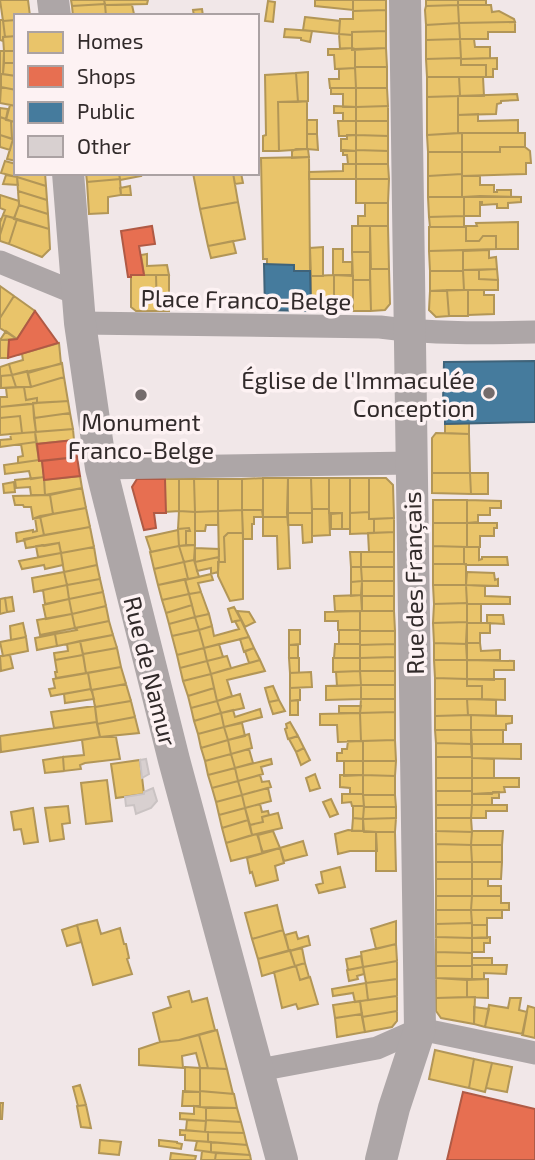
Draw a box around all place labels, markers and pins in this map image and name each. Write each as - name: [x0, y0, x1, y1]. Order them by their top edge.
- place label: Église de l'Immaculée Conception: [241, 365, 475, 422]
- marker: Église de l'Immaculée Conception: [481, 385, 497, 401]
- marker: Monument Franco-Belge: [133, 387, 149, 403]
- place label: Monument Franco-Belge: [68, 407, 214, 464]

